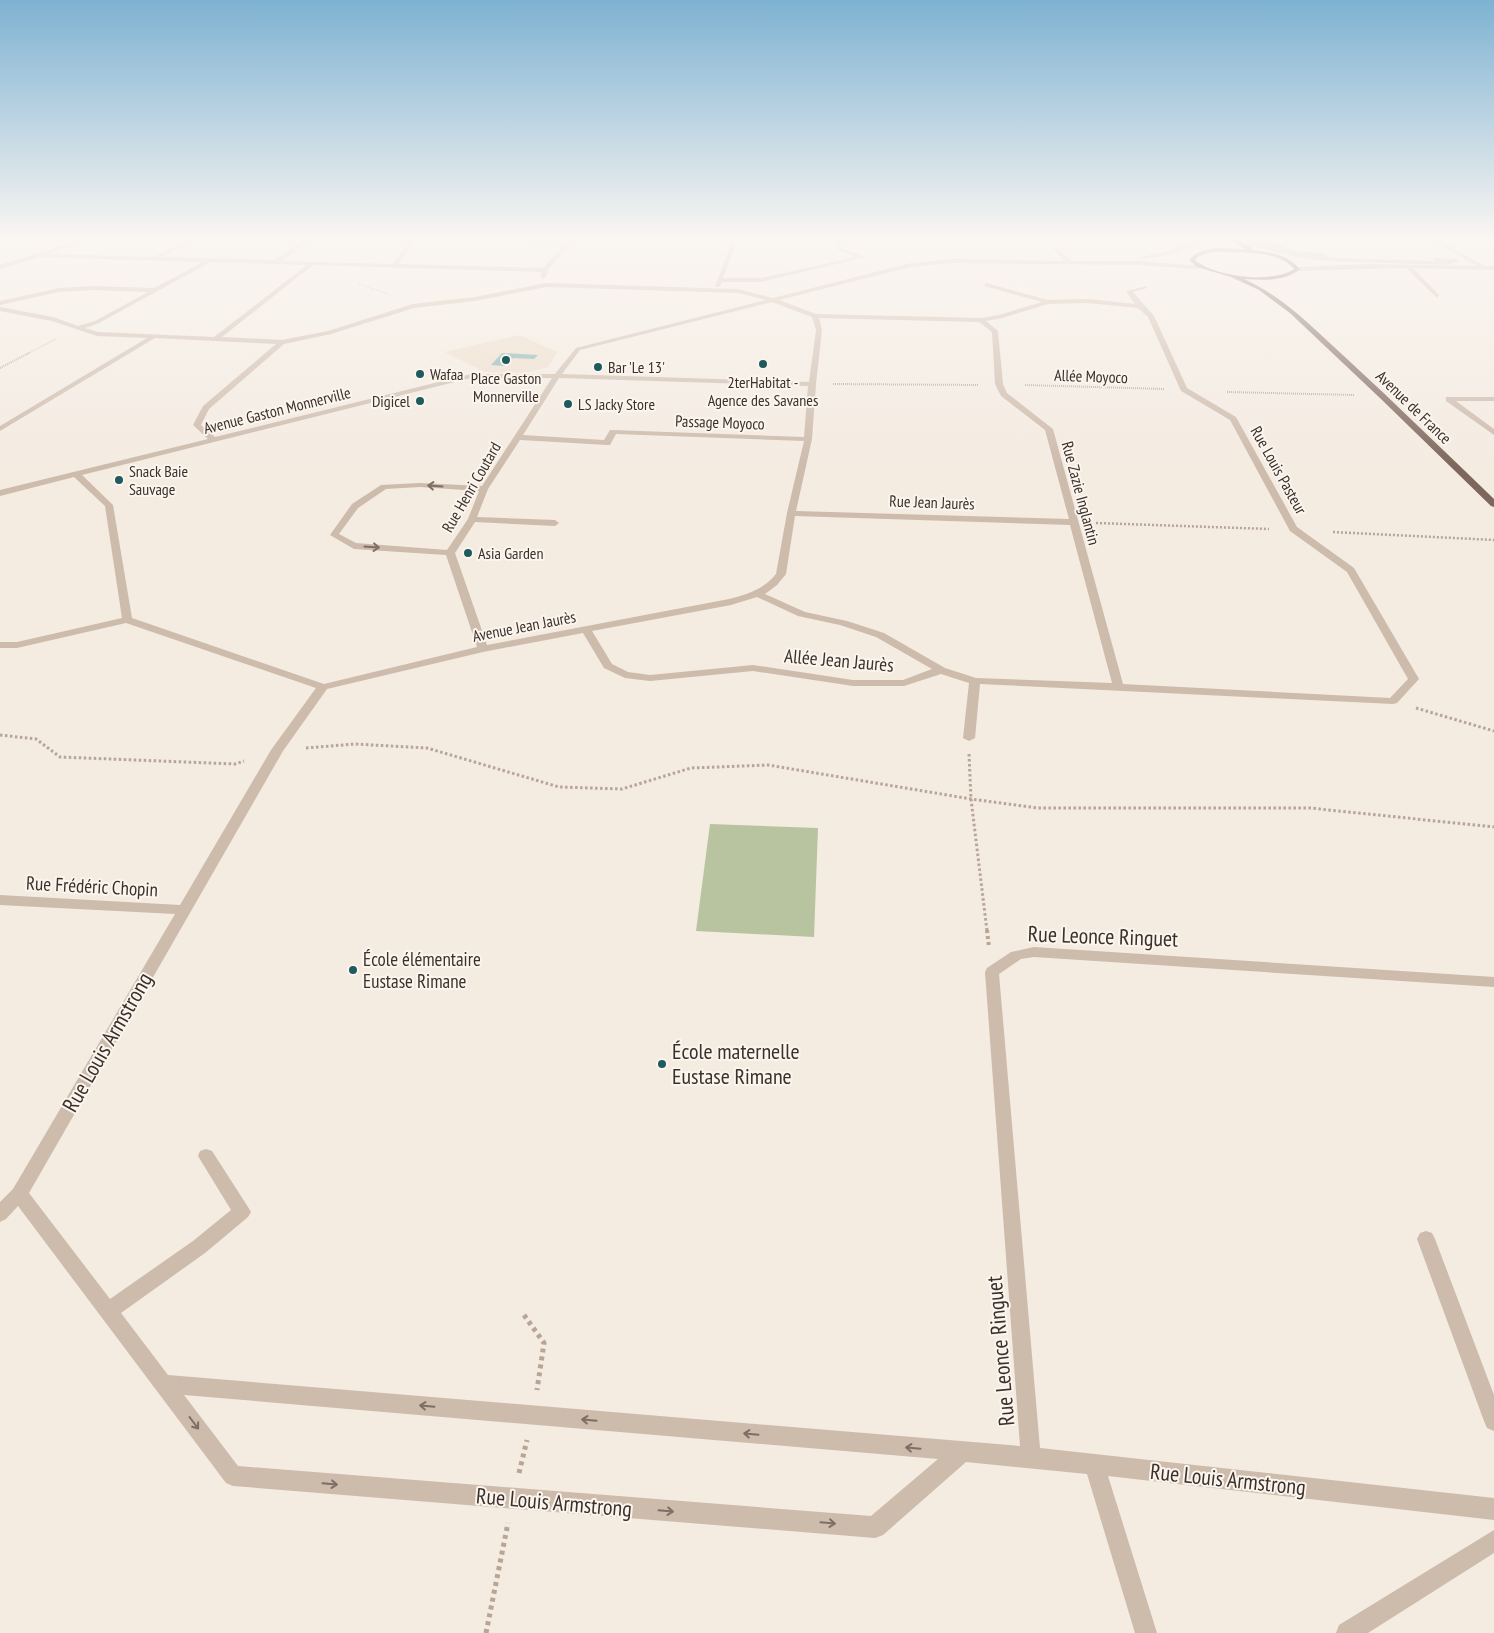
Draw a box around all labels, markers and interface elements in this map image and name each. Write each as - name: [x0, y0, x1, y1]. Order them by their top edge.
- marker: Place Gaston Monnerville: [500, 354, 512, 366]
- place label: Bar 'Le 13': [608, 357, 665, 377]
- marker: 2terHabitat - Agence des Savanes: [757, 358, 769, 370]
- marker: Bar 'Le 13': [592, 361, 604, 373]
- place label: Wafaa: [430, 364, 464, 384]
- street label: Allée Moyoco: [1054, 365, 1128, 387]
- street label: Avenue de France: [1372, 366, 1456, 448]
- marker: Wafaa: [414, 368, 426, 380]
- place label: Place Gaston Monnerville: [471, 368, 541, 406]
- place label: 2terHabitat - Agence des Savanes: [708, 372, 818, 410]
- street label: Avenue Gaston Monnerville: [201, 382, 353, 438]
- place label: Digicel: [372, 391, 410, 411]
- place label: LS Jacky Store: [578, 394, 655, 414]
- marker: Digicel: [414, 395, 426, 407]
- marker: LS Jacky Store: [562, 398, 574, 410]
- street label: Passage Moyoco: [675, 410, 765, 434]
- street label: Rue Louis Pasteur: [1247, 423, 1312, 518]
- street label: Rue Henri Coutard: [437, 438, 505, 536]
- street label: Rue Zazie Inglantin: [1058, 439, 1104, 547]
- place label: Snack Baie Sauvage: [129, 461, 188, 499]
- marker: Snack Baie Sauvage: [113, 474, 125, 486]
- one-way arrow: [428, 481, 444, 490]
- street label: Rue Jean Jaurès: [889, 491, 975, 513]
- one-way arrow: [364, 542, 380, 552]
- place label: Asia Garden: [478, 543, 543, 563]
- marker: Asia Garden: [462, 547, 474, 559]
- street label: Avenue Jean Jaurès: [471, 606, 577, 646]
- street label: Allée Jean Jaurès: [783, 643, 895, 677]
- street label: Rue Frédéric Chopin: [25, 871, 159, 901]
- street label: Rue Leonce Ringuet: [1027, 919, 1179, 953]
- place label: École élémentaire Eustase Rimane: [363, 947, 481, 993]
- marker: École élémentaire Eustase Rimane: [347, 964, 359, 976]
- street label: Rue Louis Armstrong: [56, 967, 158, 1117]
- place label: École maternelle Eustase Rimane: [672, 1037, 799, 1090]
- marker: École maternelle Eustase Rimane: [656, 1058, 668, 1070]
- street label: Rue Leonce Ringuet: [979, 1275, 1021, 1427]
- one-way arrow: [420, 1402, 436, 1411]
- one-way arrow: [581, 1415, 597, 1425]
- one-way arrow: [188, 1416, 199, 1429]
- one-way arrow: [743, 1429, 759, 1439]
- one-way arrow: [905, 1443, 921, 1453]
- street label: Rue Louis Armstrong: [1149, 1457, 1307, 1501]
- one-way arrow: [321, 1479, 337, 1488]
- street label: Rue Louis Armstrong: [475, 1481, 633, 1523]
- one-way arrow: [658, 1506, 674, 1515]
- one-way arrow: [820, 1519, 836, 1528]

